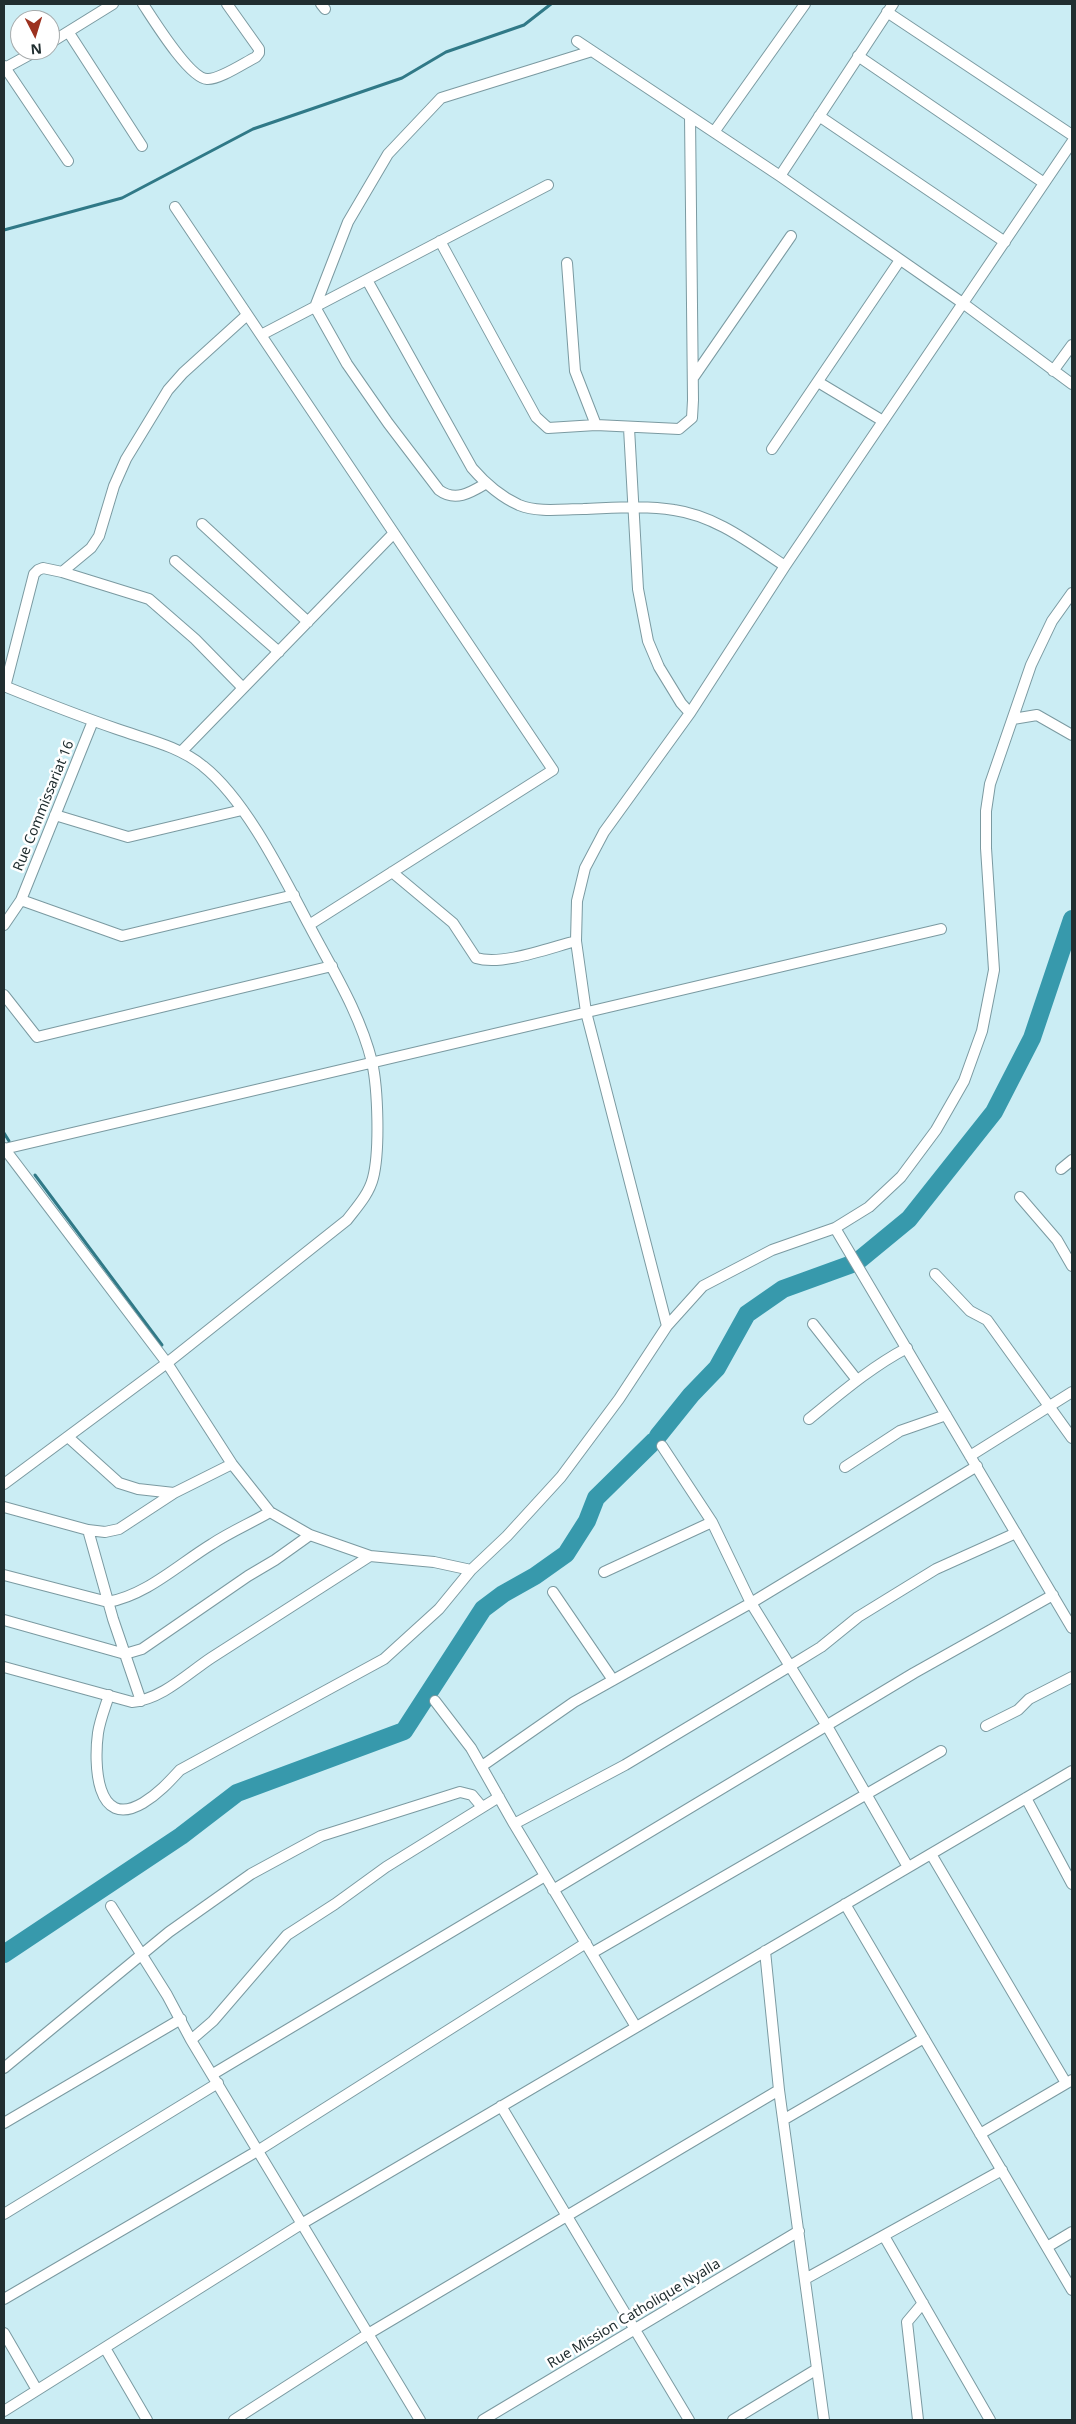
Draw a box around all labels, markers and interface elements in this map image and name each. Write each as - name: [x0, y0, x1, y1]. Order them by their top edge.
- north arrow: [10, 10, 60, 60]
- text: N: [30, 39, 43, 59]
- street label: Rue Commissariat 16: [10, 738, 78, 874]
- street label: Rue Mission Catholique Nyalla: [545, 2256, 723, 2372]

